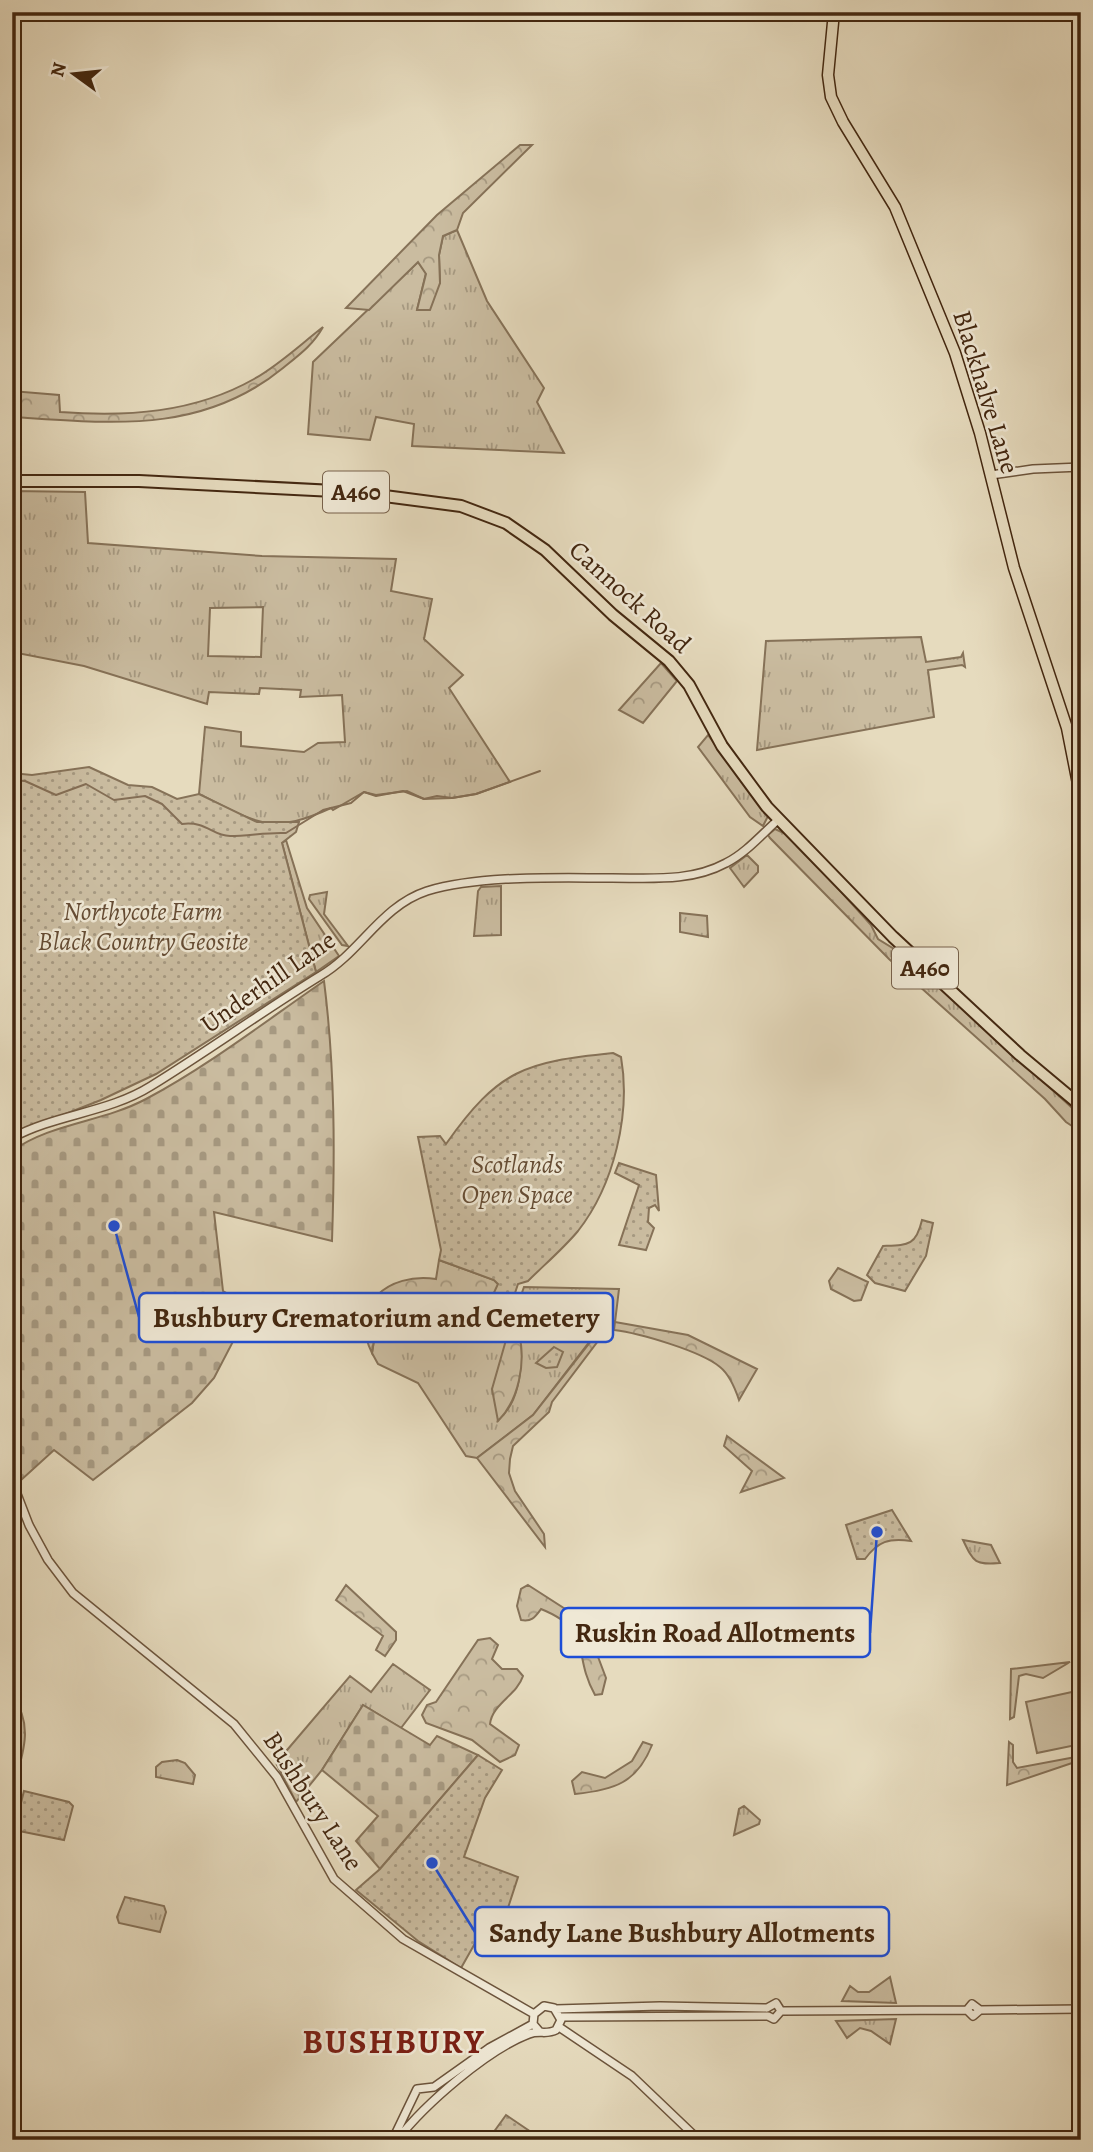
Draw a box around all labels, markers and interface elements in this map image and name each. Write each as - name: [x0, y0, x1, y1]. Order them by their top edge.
- north arrow: [38, 38, 108, 108]
- text: N: [44, 60, 73, 80]
- street label: Blackhalve Lane: [944, 306, 1028, 478]
- road number: A460: [323, 472, 389, 512]
- street label: Cannock Road: [561, 533, 699, 661]
- park label: Northycote Farm Black Country Geosite: [38, 894, 248, 959]
- street label: Underhill Lane: [194, 923, 342, 1041]
- road number: A460: [892, 948, 958, 988]
- park label: Scotlands Open Space: [461, 1147, 573, 1212]
- callout: Bushbury Crematorium and Cemetery: [139, 1293, 613, 1342]
- text: Bushbury Crematorium and Cemetery: [153, 1299, 600, 1337]
- callout: Ruskin Road Allotments: [561, 1608, 870, 1657]
- text: Ruskin Road Allotments: [574, 1614, 856, 1652]
- street label: Bushbury Lane: [255, 1725, 371, 1877]
- callout: Sandy Lane Bushbury Allotments: [475, 1907, 889, 1956]
- text: Sandy Lane Bushbury Allotments: [489, 1914, 875, 1952]
- district label: BUSHBURY: [302, 2019, 486, 2064]

